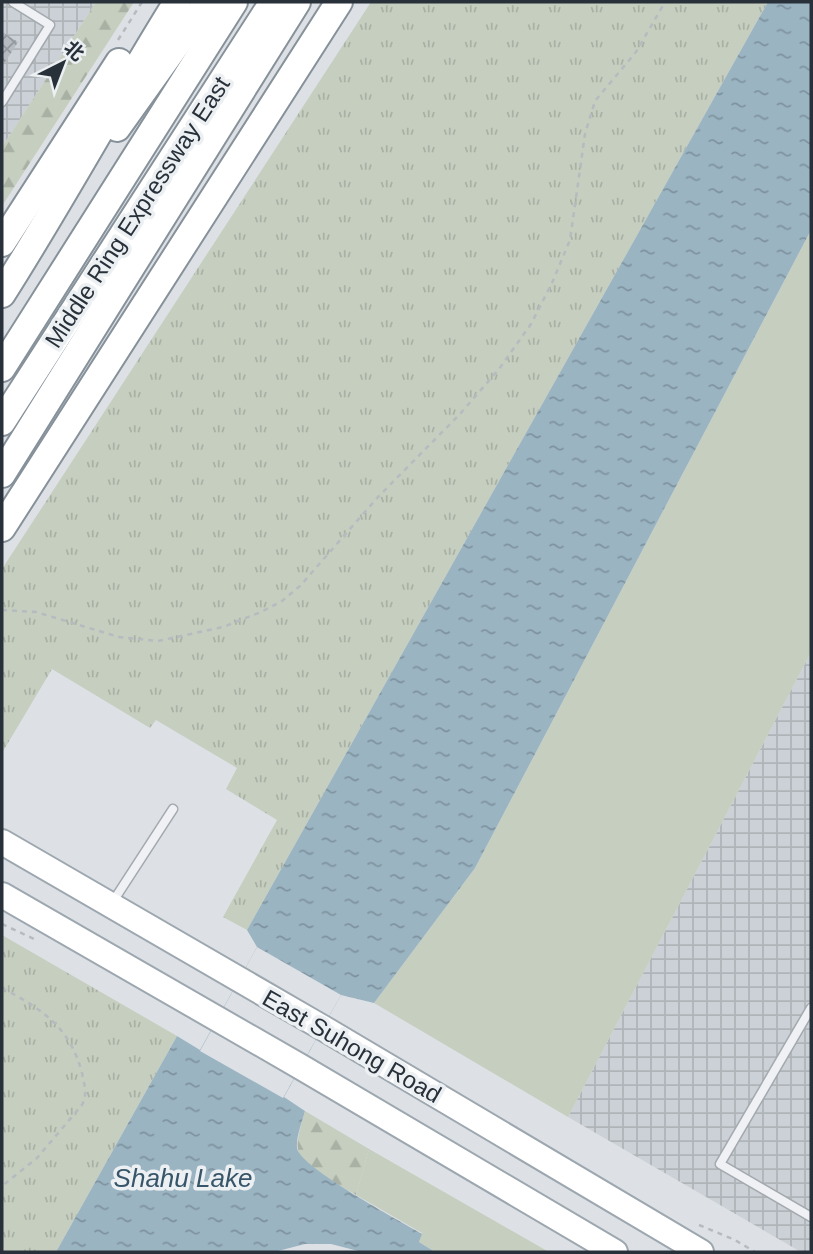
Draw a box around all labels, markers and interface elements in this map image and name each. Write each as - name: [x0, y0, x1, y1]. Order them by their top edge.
- north arrow: [28, 28, 98, 98]
- text: 北: [60, 37, 88, 65]
- street label: Middle Ring Expressway East: [39, 71, 235, 352]
- street label: East Suhong Road: [258, 984, 446, 1108]
- water label: Shahu Lake: [114, 1163, 252, 1193]

